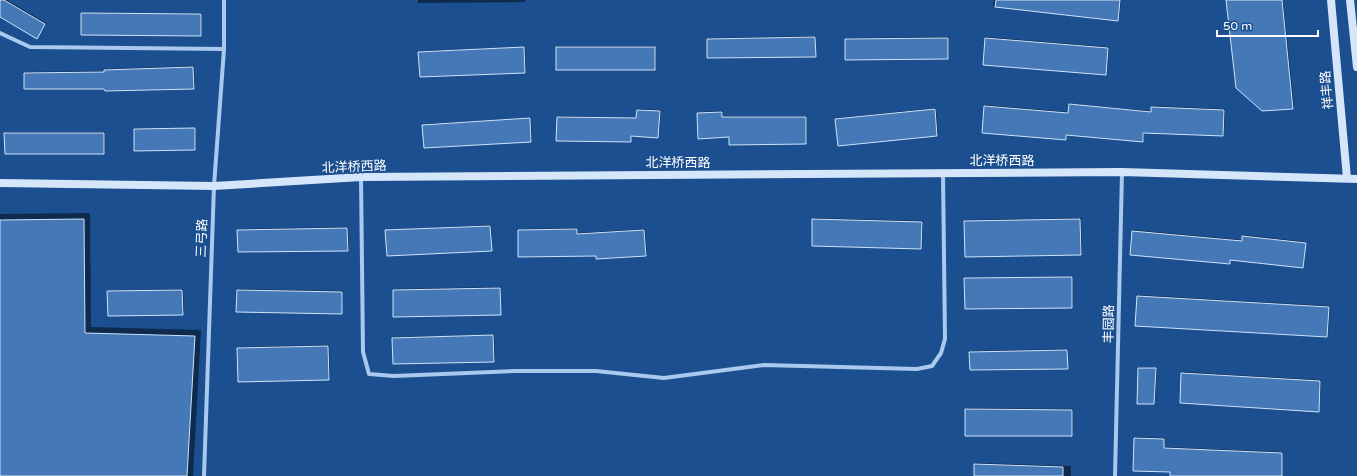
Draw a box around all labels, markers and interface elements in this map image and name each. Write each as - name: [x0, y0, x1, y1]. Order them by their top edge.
- scale bar: [1217, 12, 1318, 38]
- text: 50 m: [1223, 19, 1252, 33]
- street label: 祥丰路: [1317, 70, 1337, 110]
- street label: 北洋桥西路: [969, 153, 1035, 169]
- street label: 北洋桥西路: [645, 155, 711, 171]
- street label: 北洋桥西路: [321, 158, 387, 176]
- street label: 三弓路: [193, 218, 211, 258]
- street label: 丰园路: [1101, 304, 1117, 344]

